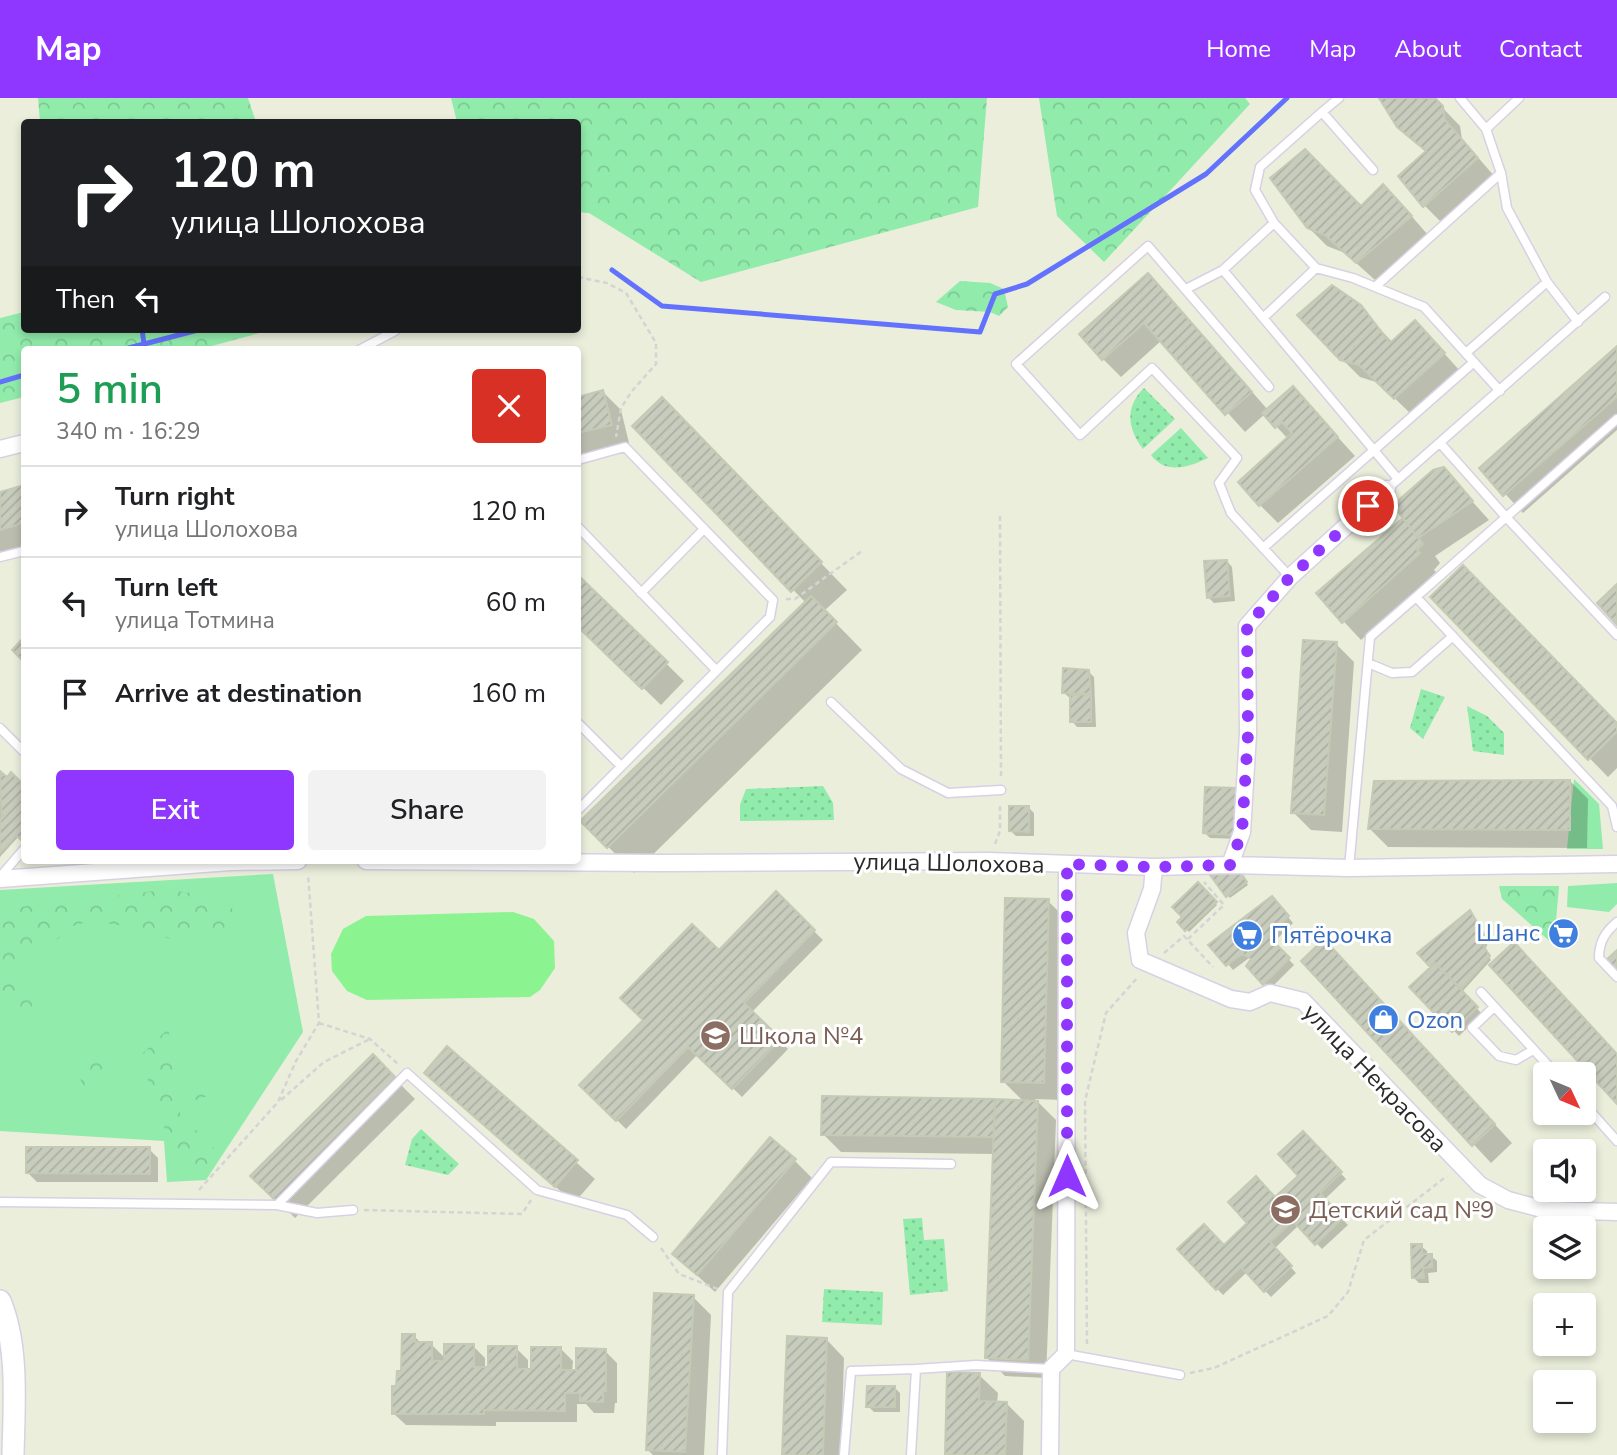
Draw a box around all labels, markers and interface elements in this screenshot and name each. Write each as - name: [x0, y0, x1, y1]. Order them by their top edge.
- text: Map: [35, 27, 102, 72]
- text: Home: [1206, 33, 1271, 65]
- text: Map: [1309, 33, 1356, 65]
- text: About: [1394, 33, 1461, 65]
- text: Contact: [1499, 33, 1582, 65]
- text: 120 m: [171, 137, 315, 204]
- icon: right: [56, 147, 147, 238]
- text: улица Шолохова: [171, 201, 426, 244]
- icon: left: [129, 280, 167, 318]
- text: Then: [56, 282, 115, 317]
- text: 5 min: [56, 361, 163, 418]
- button: close: [472, 369, 546, 443]
- text: 340 m · 16:29: [56, 416, 201, 447]
- pin: [1338, 476, 1398, 536]
- text: Turn right: [115, 479, 234, 514]
- icon: arrive: [1349, 487, 1387, 525]
- icon: right: [56, 493, 94, 531]
- text: 120 m: [470, 494, 546, 529]
- text: улица Шолохова: [115, 514, 298, 545]
- text: Turn left: [115, 570, 218, 605]
- icon: left: [56, 584, 94, 622]
- text: 60 m: [486, 585, 546, 620]
- text: улица Тотмина: [115, 605, 275, 636]
- icon: arrive: [56, 675, 94, 713]
- text: Arrive at destination: [115, 676, 362, 711]
- text: 160 m: [470, 676, 546, 711]
- button: Exit: [56, 770, 294, 850]
- button: Share: [308, 770, 546, 850]
- street label: улица Шолохова: [853, 845, 1045, 881]
- supermarket icon: Шанс: [1546, 916, 1580, 950]
- place label: Шанс: [1476, 917, 1540, 949]
- supermarket icon: Пятёрочка: [1231, 918, 1265, 952]
- place label: Пятёрочка: [1271, 919, 1392, 951]
- street label: улица Некрасова: [1296, 997, 1454, 1159]
- shop icon: Ozon: [1367, 1003, 1401, 1037]
- place label: Ozon: [1407, 1004, 1463, 1036]
- school or university icon: Школа №4: [699, 1019, 733, 1053]
- place label: Школа №4: [739, 1020, 863, 1052]
- north arrow: [1533, 1062, 1596, 1125]
- map controls: [1533, 1062, 1596, 1433]
- position arrow: [1030, 1139, 1104, 1213]
- button: sound: [1533, 1139, 1596, 1202]
- school or university icon: Детский сад №9: [1269, 1193, 1303, 1227]
- place label: Детский сад №9: [1309, 1194, 1494, 1226]
- button: layers: [1533, 1216, 1596, 1279]
- button: +: [1533, 1293, 1596, 1356]
- button: −: [1533, 1370, 1596, 1433]

